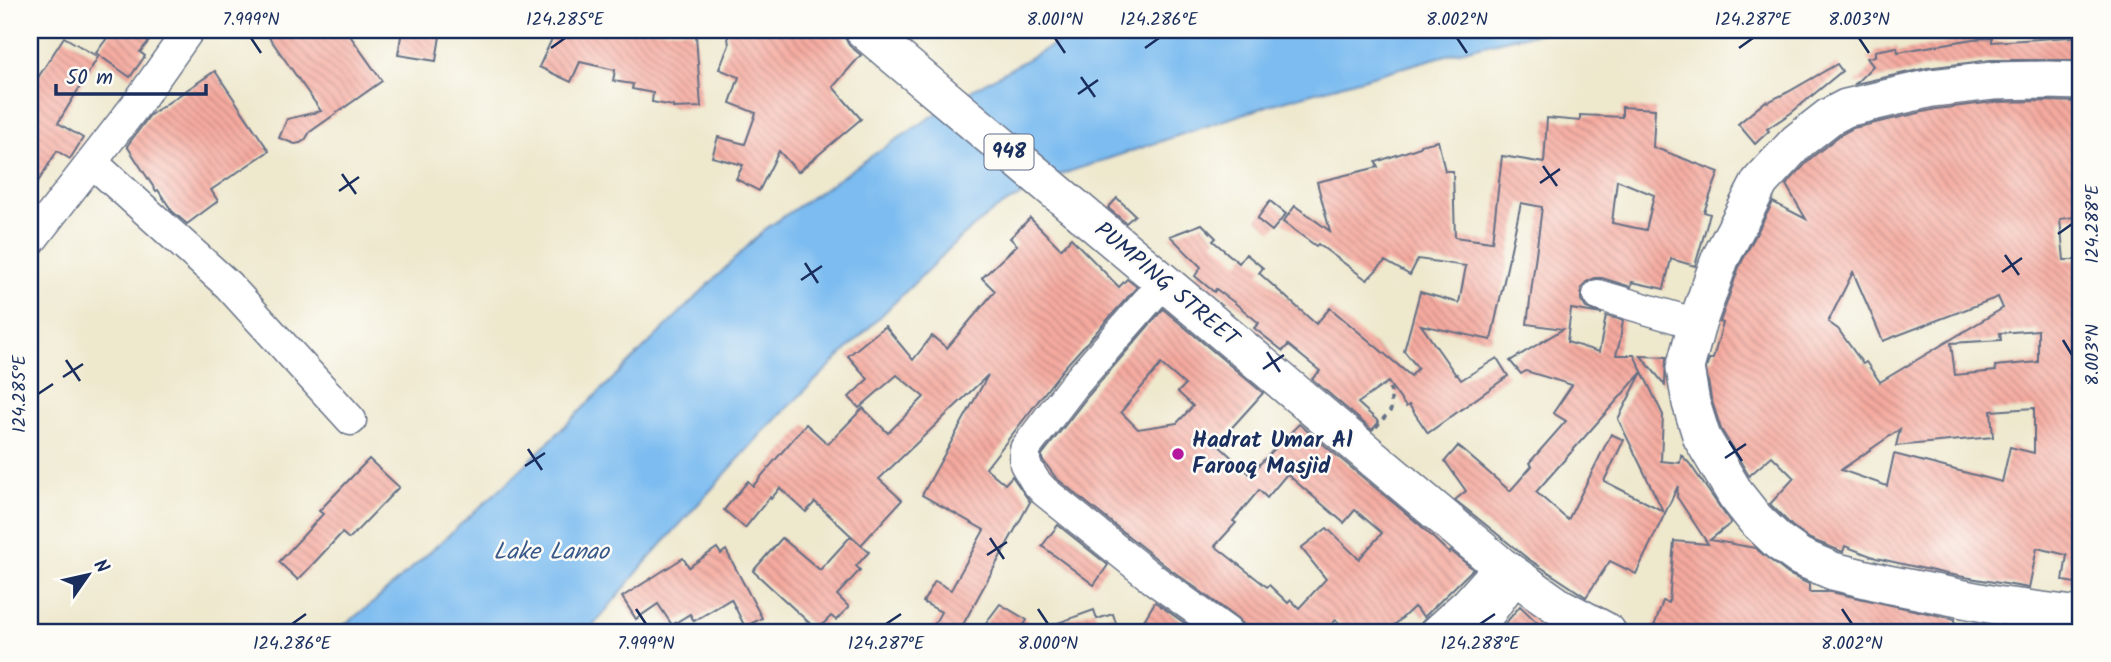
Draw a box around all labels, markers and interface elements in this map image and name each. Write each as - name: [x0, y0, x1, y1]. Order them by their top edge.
- text: 7.999°N: [222, 6, 280, 35]
- text: 124.285°E: [526, 6, 604, 35]
- text: 8.001°N: [1026, 6, 1084, 35]
- text: 124.286°E: [1120, 6, 1199, 35]
- text: 8.002°N: [1426, 6, 1488, 35]
- text: 124.287°E: [1715, 6, 1792, 35]
- text: 8.003°N: [1828, 6, 1890, 35]
- scale bar: [56, 52, 206, 96]
- text: 50 m: [66, 62, 113, 95]
- road number: 948: [984, 134, 1034, 170]
- text: 124.288°E: [2079, 184, 2108, 264]
- street label: PUMPING STREET: [1085, 213, 1248, 358]
- text: 8.003°N: [2079, 324, 2108, 386]
- text: 124.285°E: [6, 355, 35, 433]
- place label: Hadrat Umar Al Farooq Masjid: [1192, 423, 1353, 485]
- marker: Hadrat Umar Al Farooq Masjid: [1170, 446, 1186, 462]
- water label: Lake Lanao: [493, 533, 611, 572]
- north arrow: [52, 540, 122, 610]
- text: N: [85, 553, 116, 580]
- text: 124.286°E: [253, 630, 332, 659]
- text: 7.999°N: [617, 630, 675, 659]
- text: 124.287°E: [848, 630, 925, 659]
- text: 8.000°N: [1018, 630, 1078, 659]
- text: 124.288°E: [1440, 630, 1520, 659]
- text: 8.002°N: [1821, 630, 1883, 659]

